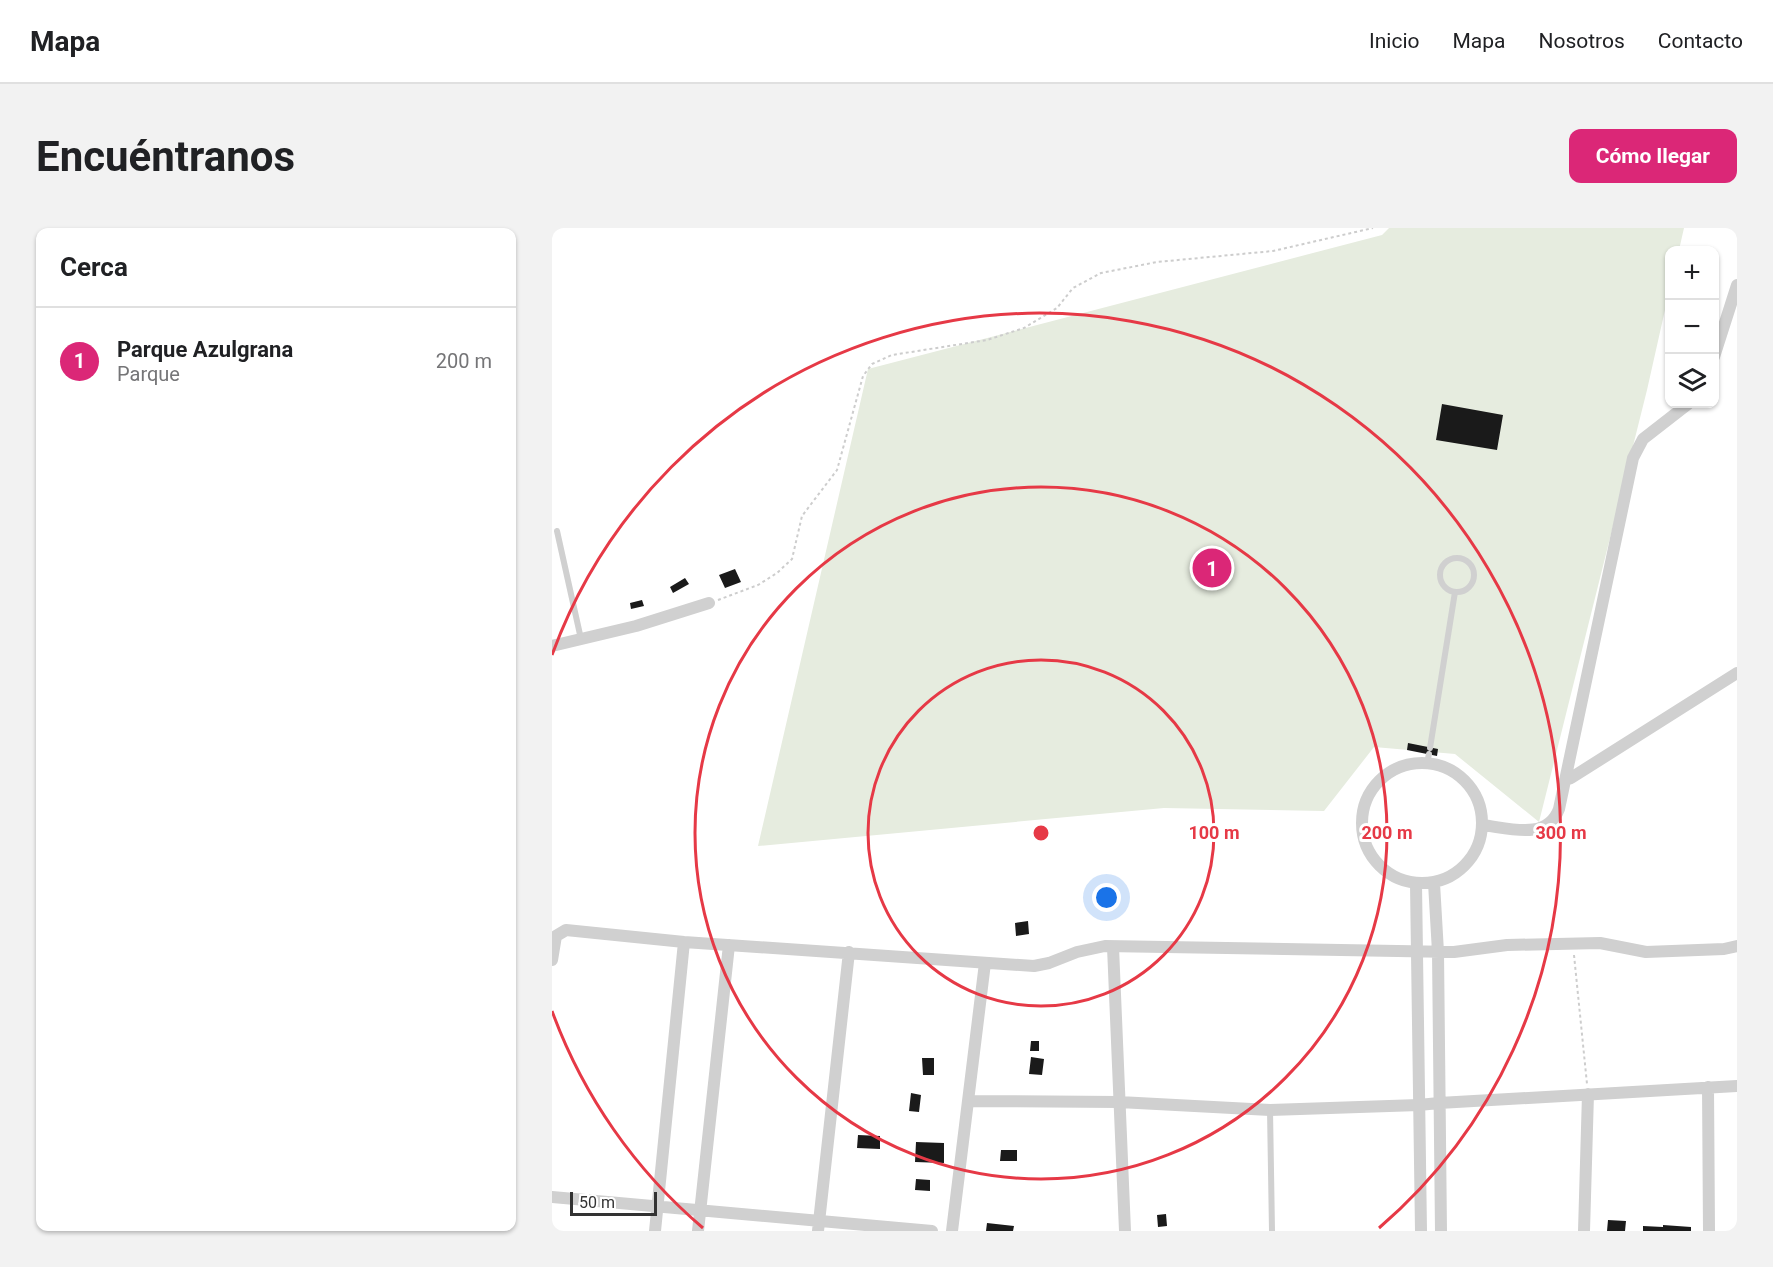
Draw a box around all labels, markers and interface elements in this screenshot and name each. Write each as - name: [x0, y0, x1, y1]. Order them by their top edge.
- text: Mapa: [30, 25, 100, 58]
- text: Inicio: [1369, 29, 1419, 53]
- text: Mapa: [1452, 29, 1505, 53]
- text: Nosotros: [1538, 29, 1625, 53]
- text: Contacto: [1658, 29, 1743, 53]
- button: Cómo llegar: [1569, 129, 1737, 183]
- text: Encuéntranos: [36, 132, 295, 181]
- map controls: [1665, 246, 1719, 408]
- button: +: [1665, 246, 1719, 300]
- text: Cerca: [60, 252, 128, 282]
- button: −: [1665, 300, 1719, 354]
- text: Parque Azulgrana: [117, 337, 293, 362]
- text: 1: [74, 349, 85, 373]
- text: 200 m: [436, 349, 492, 373]
- button: layers: [1665, 354, 1719, 408]
- text: Parque: [117, 362, 180, 386]
- pin: 1: [1192, 546, 1232, 590]
- text: 100 m: [1188, 822, 1240, 843]
- text: 200 m: [1361, 822, 1413, 843]
- text: 300 m: [1535, 822, 1587, 843]
- centre of rings: [1031, 823, 1051, 843]
- your location: [1092, 883, 1121, 912]
- scale bar: [570, 1189, 657, 1216]
- text: 50 m: [579, 1193, 615, 1212]

